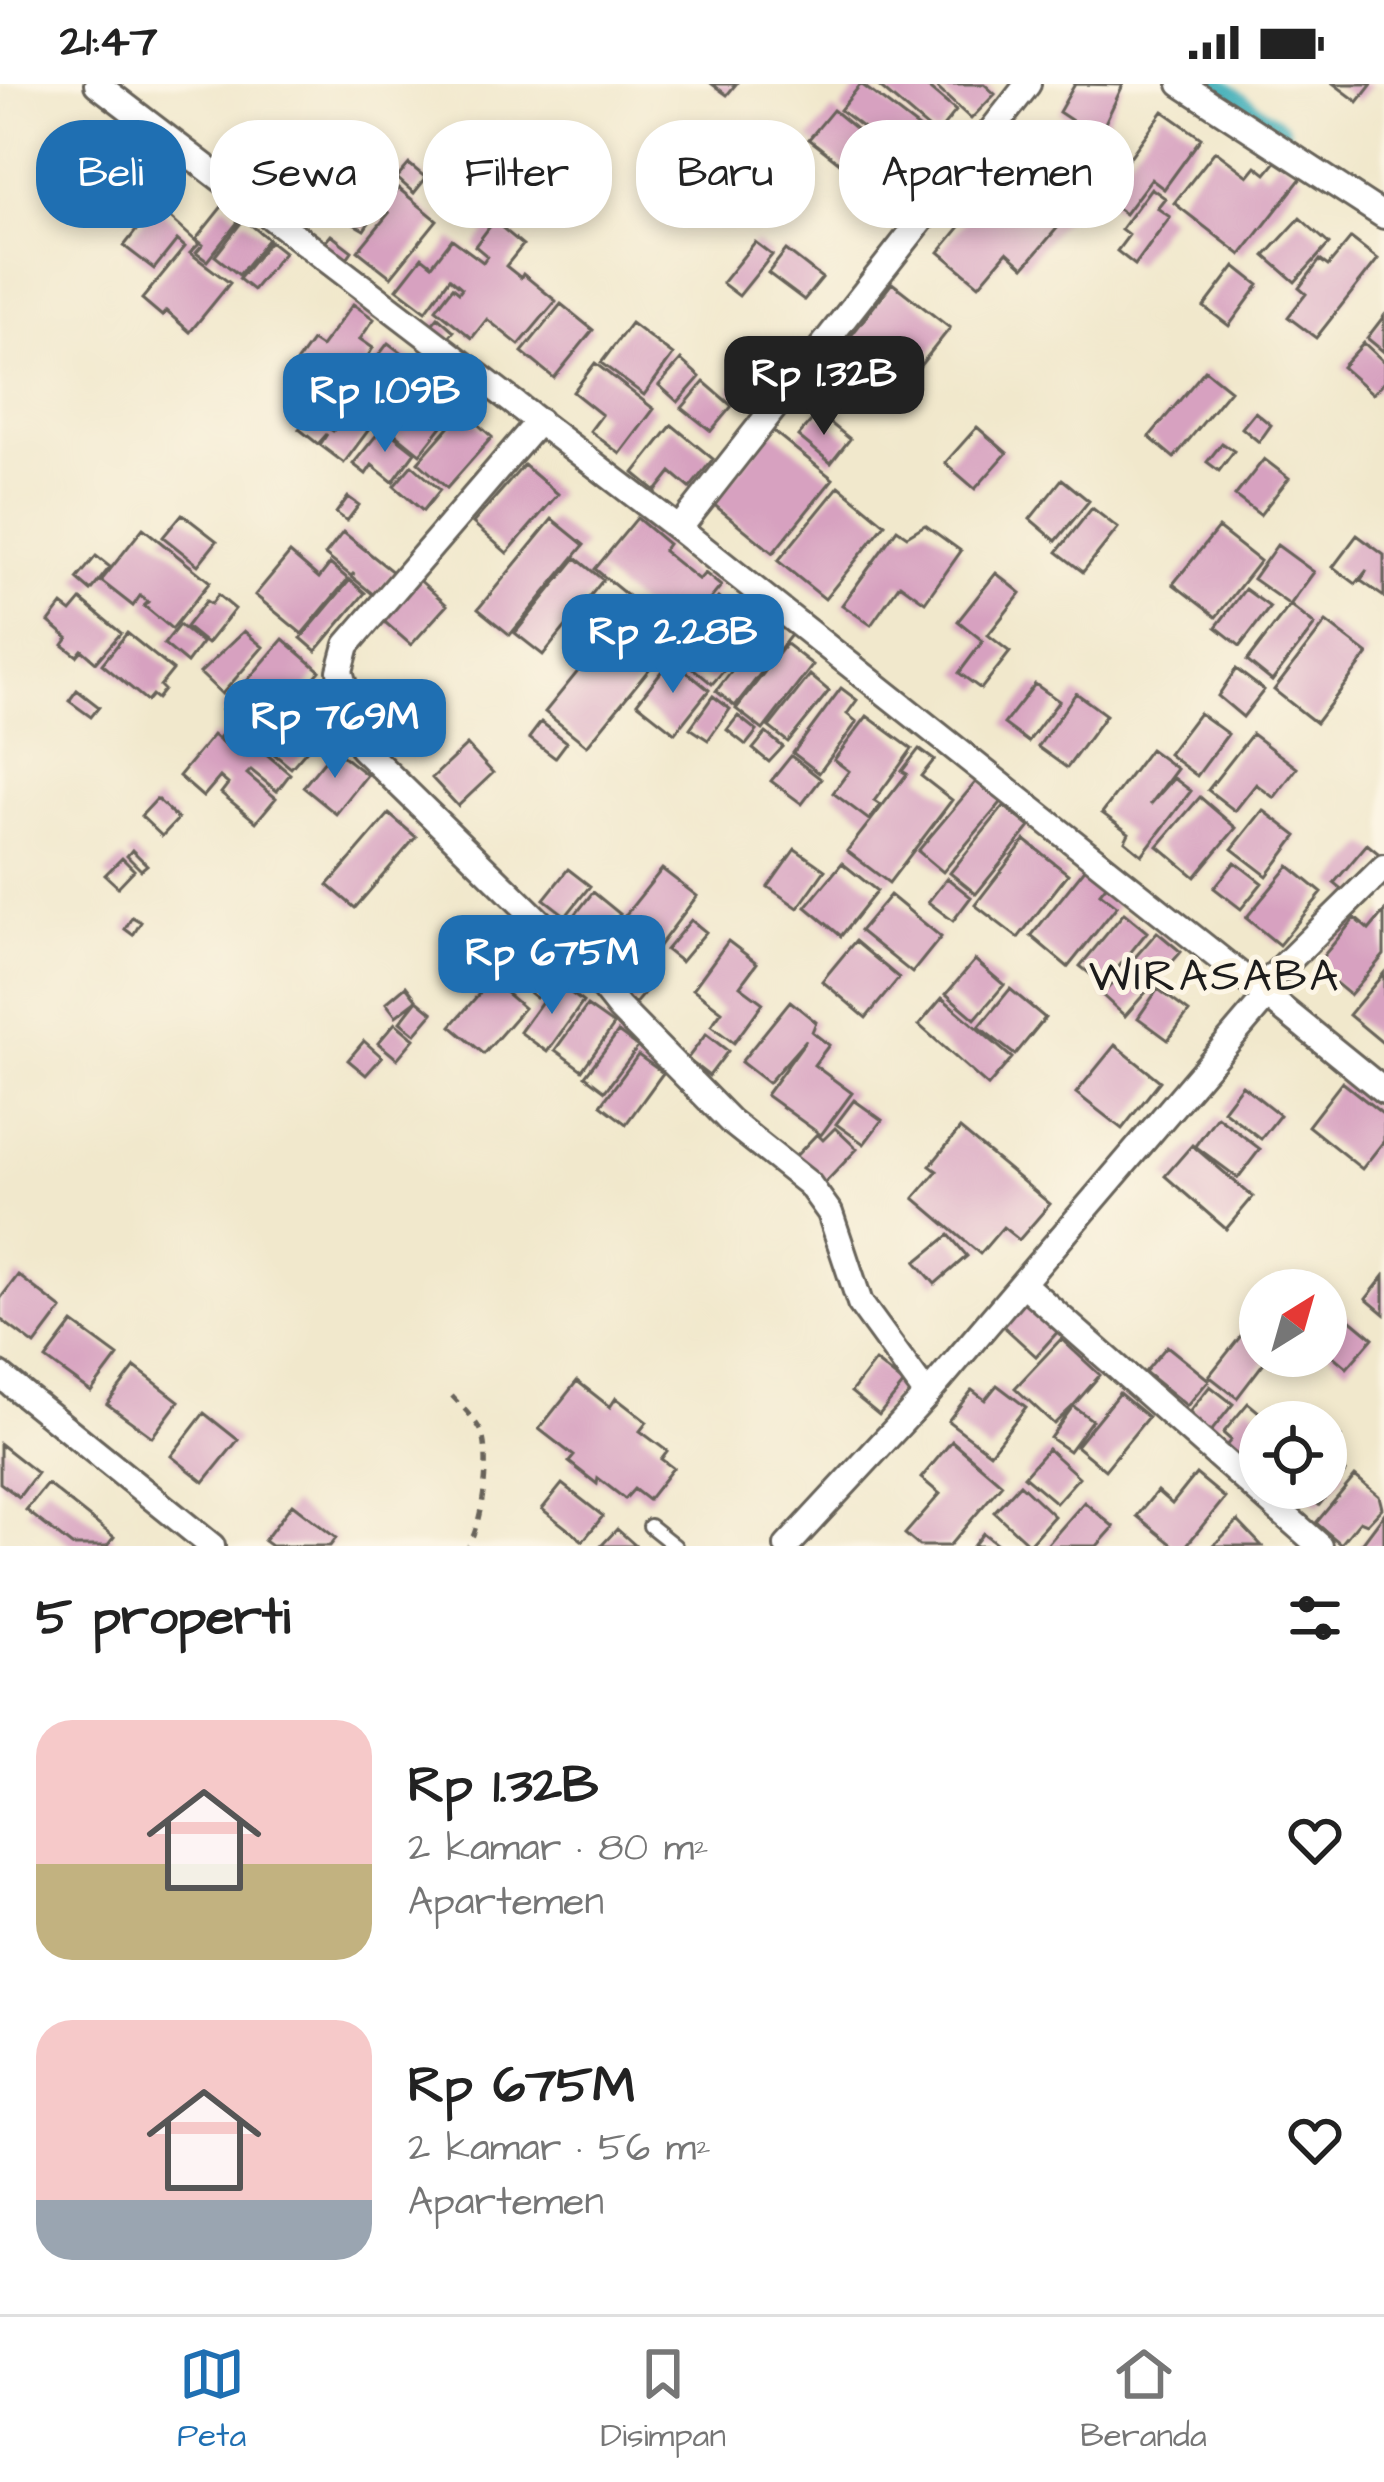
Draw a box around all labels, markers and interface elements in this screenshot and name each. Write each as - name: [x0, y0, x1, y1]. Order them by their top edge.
- text: 21:47: [60, 11, 157, 73]
- chip: Beli: [36, 120, 186, 228]
- chip: Sewa: [210, 120, 399, 228]
- chip: Filter: [423, 120, 612, 228]
- chip: Baru: [636, 120, 815, 228]
- chip: Apartemen: [839, 120, 1134, 228]
- pin: Rp 1.32B: [700, 336, 948, 438]
- text: Rp 1.32B: [751, 348, 897, 402]
- pin: Rp 1.09B: [261, 353, 509, 455]
- text: Rp 1.09B: [310, 365, 460, 419]
- pin: Rp 2.28B: [549, 594, 797, 696]
- text: Rp 2.28B: [589, 606, 757, 660]
- pin: Rp 769M: [224, 679, 446, 781]
- text: Rp 769M: [251, 691, 419, 745]
- pin: Rp 675M: [441, 915, 663, 1017]
- text: Rp 675M: [465, 927, 639, 981]
- district label: WIRASABA: [1089, 946, 1341, 1008]
- north arrow: [1239, 1269, 1347, 1377]
- map controls: [1239, 1269, 1347, 1509]
- button: locate: [1239, 1401, 1347, 1509]
- text: 5 properti: [36, 1583, 290, 1654]
- icon: filters: [1282, 1585, 1348, 1651]
- text: Rp 1.32B: [408, 1751, 598, 1822]
- icon: home: [132, 1768, 276, 1912]
- icon: heart: [1282, 1807, 1348, 1873]
- text: 2 kamar · 80 m²: [408, 1822, 709, 1876]
- text: Apartemen: [408, 1876, 604, 1930]
- text: Rp 675M: [408, 2051, 635, 2122]
- icon: home: [132, 2068, 276, 2212]
- icon: heart: [1282, 2107, 1348, 2173]
- text: 2 kamar · 56 m²: [408, 2122, 711, 2176]
- text: Apartemen: [408, 2176, 604, 2230]
- tab: Peta: [177, 2341, 246, 2459]
- tab: Disimpan: [601, 2341, 726, 2459]
- tab: Beranda: [1080, 2341, 1207, 2459]

